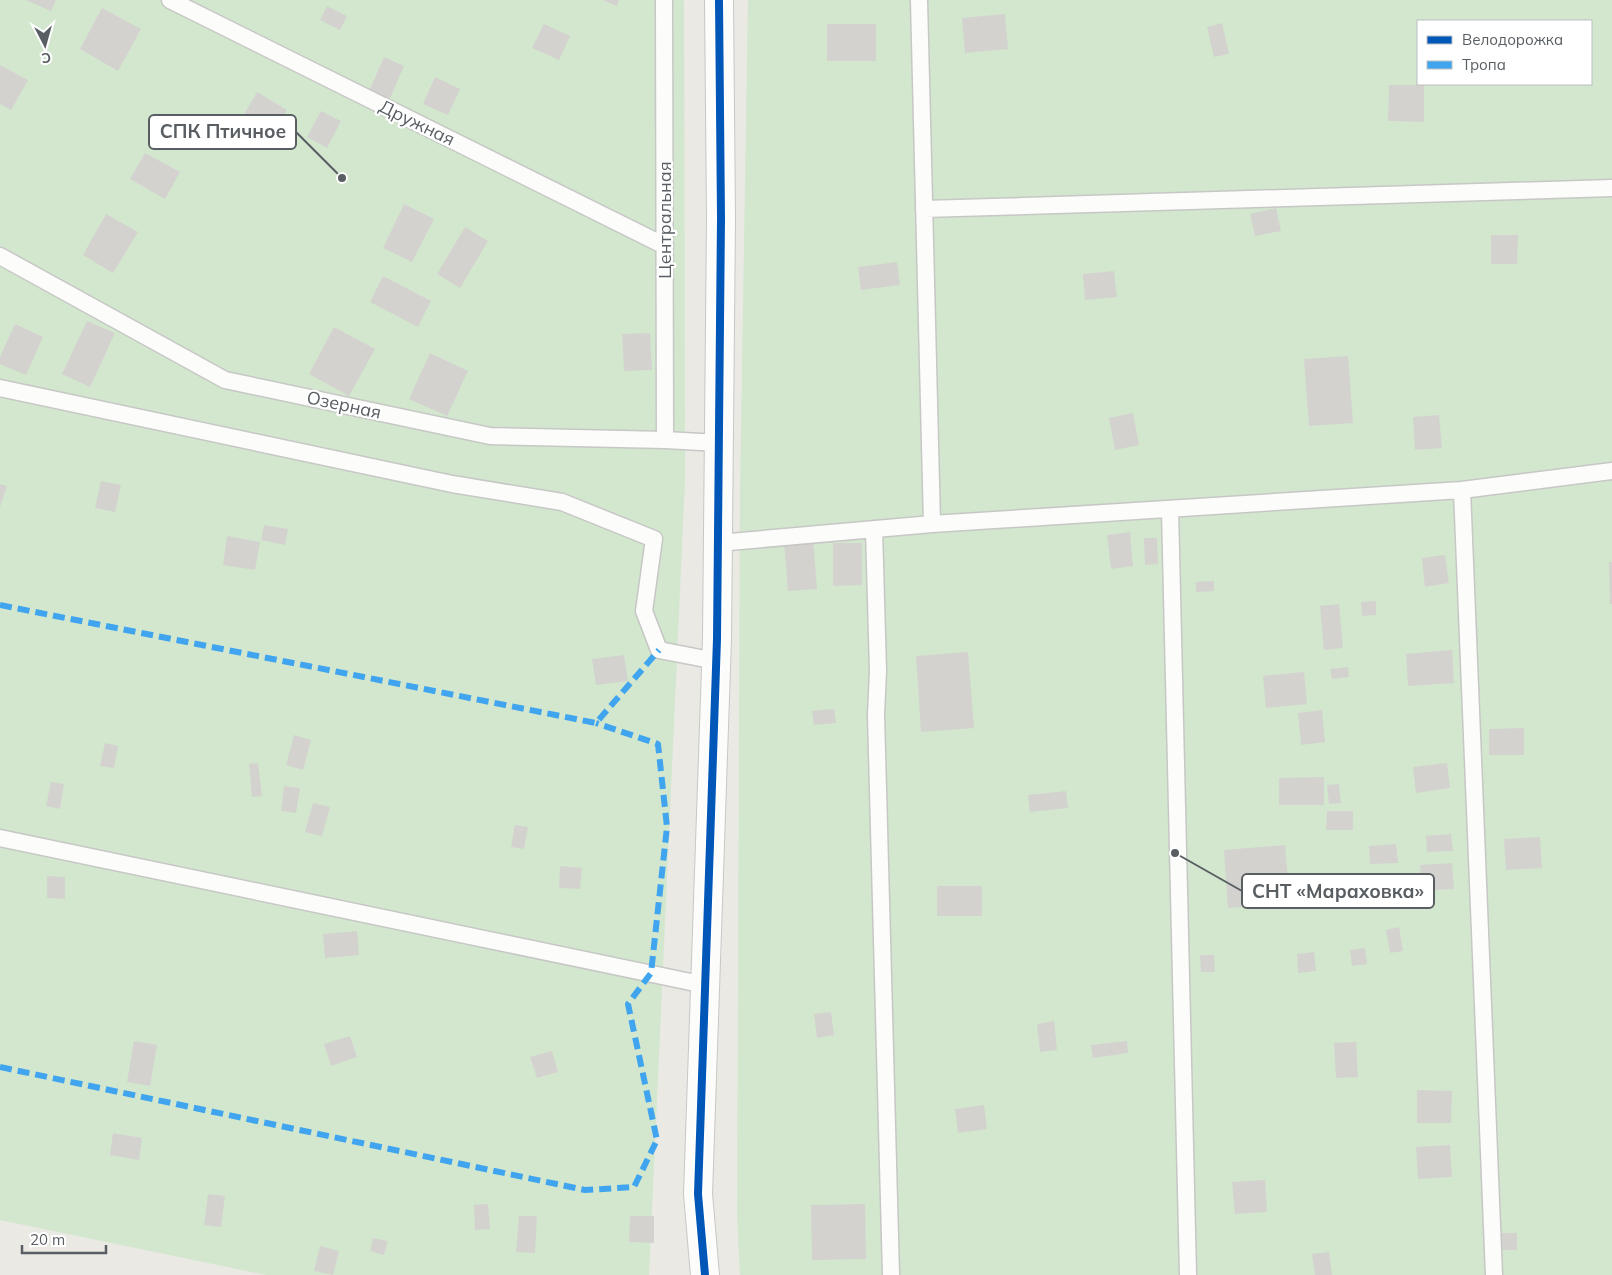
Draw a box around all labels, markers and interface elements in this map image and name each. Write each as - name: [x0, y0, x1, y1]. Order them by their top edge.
- north arrow: [20, 20, 70, 70]
- legend: [1417, 20, 1592, 85]
- text: Велодорожка: [1462, 30, 1563, 49]
- text: С: [41, 48, 52, 67]
- text: Тропа: [1462, 55, 1506, 74]
- street label: Дружная: [376, 94, 459, 151]
- callout: СПК Птичное: [149, 115, 296, 149]
- text: СПК Птичное: [160, 119, 286, 143]
- street label: Центральная: [653, 161, 676, 279]
- street label: Озерная: [305, 385, 383, 424]
- callout: СНТ «Мараховка»: [1242, 874, 1434, 908]
- text: СНТ «Мараховка»: [1252, 879, 1424, 903]
- scale bar: [22, 1222, 106, 1254]
- text: 20 m: [30, 1230, 65, 1249]

